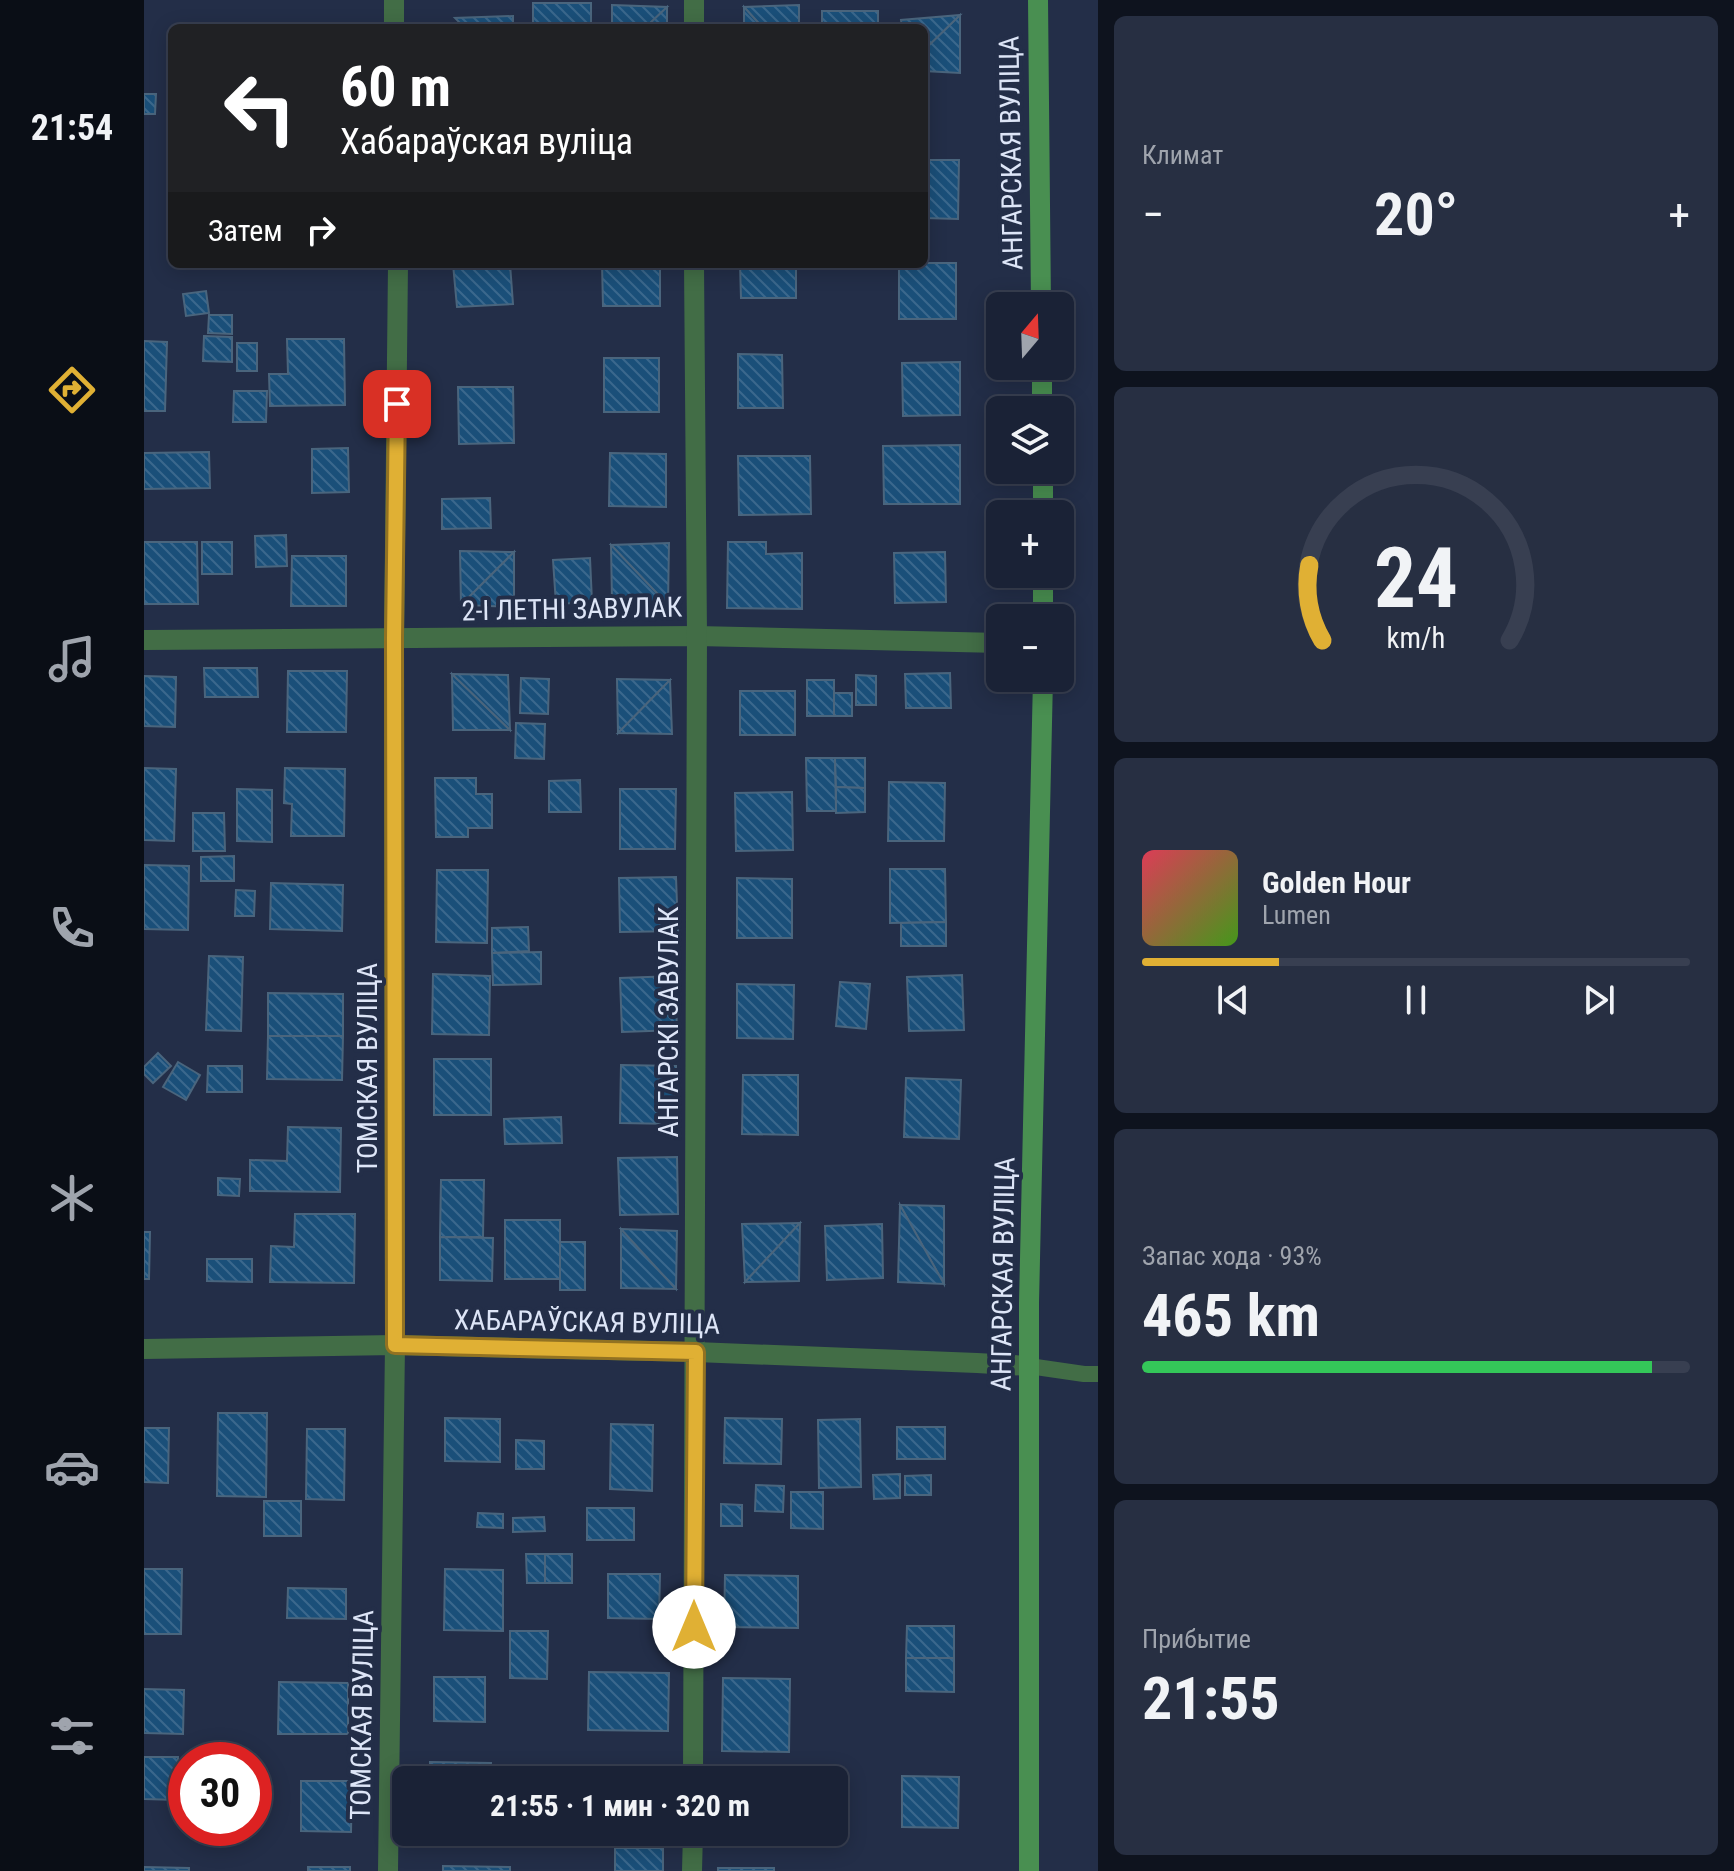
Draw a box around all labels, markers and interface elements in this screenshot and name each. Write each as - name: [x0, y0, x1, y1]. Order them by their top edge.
- street label: АНГАРСКАЯ ВУЛІЦА: [992, 36, 1030, 270]
- text: 60 m: [340, 54, 451, 120]
- icon: left: [208, 56, 312, 160]
- text: 21:54: [31, 107, 113, 149]
- text: Хабараўская вуліца: [340, 121, 633, 163]
- text: Климат: [1142, 140, 1223, 170]
- text: 20°: [1374, 179, 1458, 250]
- text: −: [1142, 189, 1164, 241]
- text: +: [1668, 189, 1690, 241]
- icon: right: [299, 208, 343, 252]
- text: Затем: [208, 213, 283, 248]
- north arrow: [986, 292, 1074, 380]
- map controls: [986, 292, 1074, 692]
- icon: directions: [44, 362, 100, 418]
- pin: [363, 370, 431, 438]
- icon: arrive: [375, 382, 419, 426]
- button: layers: [986, 396, 1074, 484]
- button: +: [986, 500, 1074, 588]
- text: 24: [1374, 529, 1458, 626]
- street label: 2-І ЛЕТНІ ЗАВУЛАК: [461, 591, 683, 627]
- button: −: [986, 604, 1074, 692]
- text: km/h: [1387, 621, 1445, 655]
- icon: music: [44, 631, 100, 687]
- text: Golden Hour: [1262, 865, 1411, 900]
- icon: phone: [44, 900, 100, 956]
- text: Lumen: [1262, 900, 1331, 930]
- street label: АНГАРСКІ ЗАВУЛАК: [652, 906, 685, 1137]
- street label: ТОМСКАЯ ВУЛІЦА: [351, 963, 384, 1173]
- icon: previous: [1211, 978, 1255, 1022]
- icon: pause: [1394, 978, 1438, 1022]
- icon: next: [1577, 978, 1621, 1022]
- street label: АНГАРСКАЯ ВУЛІЦА: [984, 1157, 1022, 1391]
- icon: climate: [44, 1170, 100, 1226]
- text: Запас хода · 93%: [1142, 1241, 1322, 1271]
- text: 465 km: [1142, 1280, 1320, 1351]
- street label: ХАБАРАЎСКАЯ ВУЛІЦА: [454, 1303, 720, 1341]
- icon: car: [44, 1439, 100, 1495]
- position arrow: [652, 1585, 736, 1669]
- street label: ТОМСКАЯ ВУЛІЦА: [344, 1610, 380, 1820]
- text: Прибытие: [1142, 1624, 1251, 1654]
- text: 21:55: [1142, 1663, 1280, 1734]
- icon: filters: [44, 1708, 100, 1764]
- speed limit sign: 30: [168, 1742, 272, 1846]
- text: 21:55 · 1 мин · 320 m: [490, 1788, 750, 1823]

